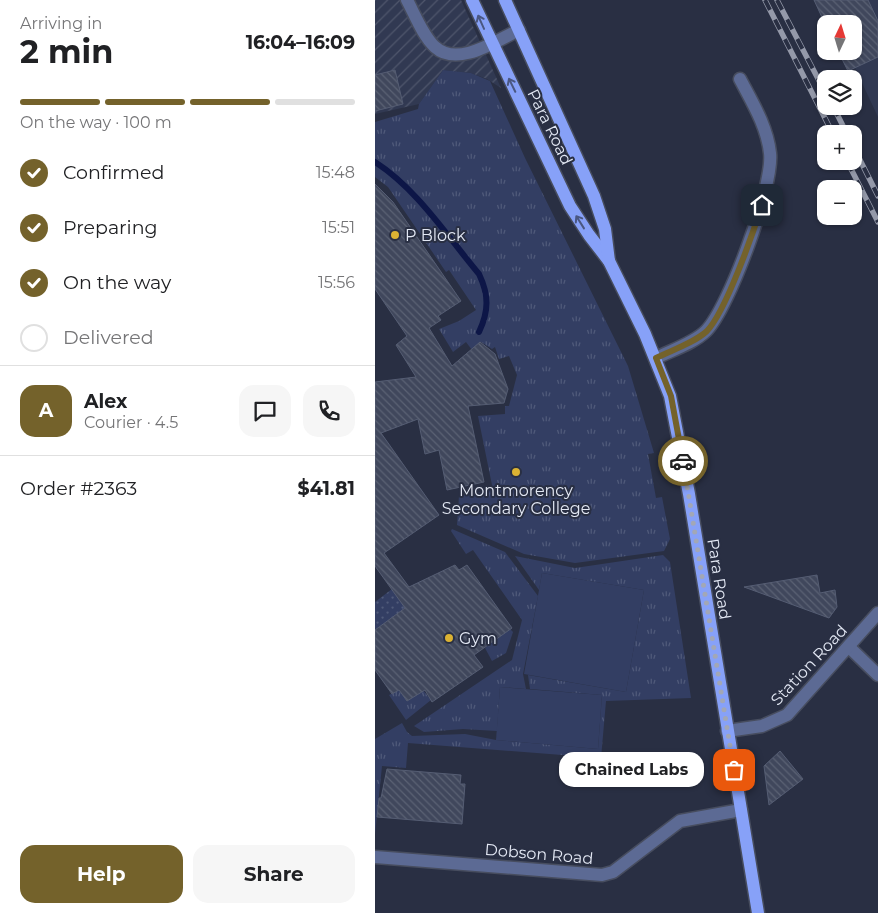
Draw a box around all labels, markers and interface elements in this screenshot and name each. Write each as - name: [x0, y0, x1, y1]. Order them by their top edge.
- text: Arriving in: [20, 14, 102, 33]
- one-way arrow: [476, 15, 486, 30]
- north arrow: [817, 15, 863, 60]
- map controls: [817, 15, 862, 225]
- text: 16:04–16:09: [246, 31, 355, 54]
- text: 2 min: [20, 32, 113, 71]
- button: layers: [817, 70, 862, 115]
- one-way arrow: [506, 78, 516, 93]
- street label: Para Road: [524, 86, 576, 168]
- text: On the way · 100 m: [20, 113, 172, 132]
- button: +: [817, 125, 862, 170]
- icon: check: [20, 159, 48, 187]
- text: Confirmed: [63, 161, 164, 184]
- text: 15:48: [316, 163, 355, 182]
- button: −: [817, 180, 862, 225]
- pin: [741, 184, 783, 226]
- icon: home: [748, 191, 776, 219]
- icon: check: [20, 214, 48, 242]
- text: Preparing: [63, 216, 158, 239]
- one-way arrow: [575, 216, 585, 230]
- text: 15:51: [322, 218, 355, 237]
- place label: P Block: [405, 226, 466, 245]
- marker: P Block: [389, 229, 401, 241]
- icon: check: [20, 269, 48, 297]
- text: On the way: [63, 271, 171, 294]
- text: 15:56: [318, 273, 355, 292]
- text: Delivered: [63, 326, 154, 349]
- button: chat: [239, 385, 291, 437]
- button: phone: [303, 385, 355, 437]
- text: Alex: [84, 390, 127, 413]
- text: A: [39, 399, 53, 422]
- text: Courier · 4.5: [84, 413, 178, 432]
- courier: [658, 436, 708, 486]
- icon: car: [669, 447, 697, 475]
- marker: Montmorency Secondary College: [510, 466, 522, 478]
- text: Order #2363: [20, 477, 137, 500]
- text: $41.81: [297, 477, 355, 500]
- place label: Montmorency Secondary College: [442, 481, 590, 518]
- street label: Para Road: [703, 537, 735, 621]
- street label: Station Road: [767, 621, 851, 709]
- place label: Gym: [459, 629, 497, 648]
- marker: Gym: [443, 632, 455, 644]
- pin: [713, 749, 755, 791]
- callout: Chained Labs: [559, 752, 704, 788]
- icon: bag: [720, 756, 748, 784]
- text: Chained Labs: [575, 760, 688, 779]
- street label: Dobson Road: [484, 840, 594, 868]
- button: Help: [20, 845, 183, 903]
- button: Share: [193, 845, 355, 903]

